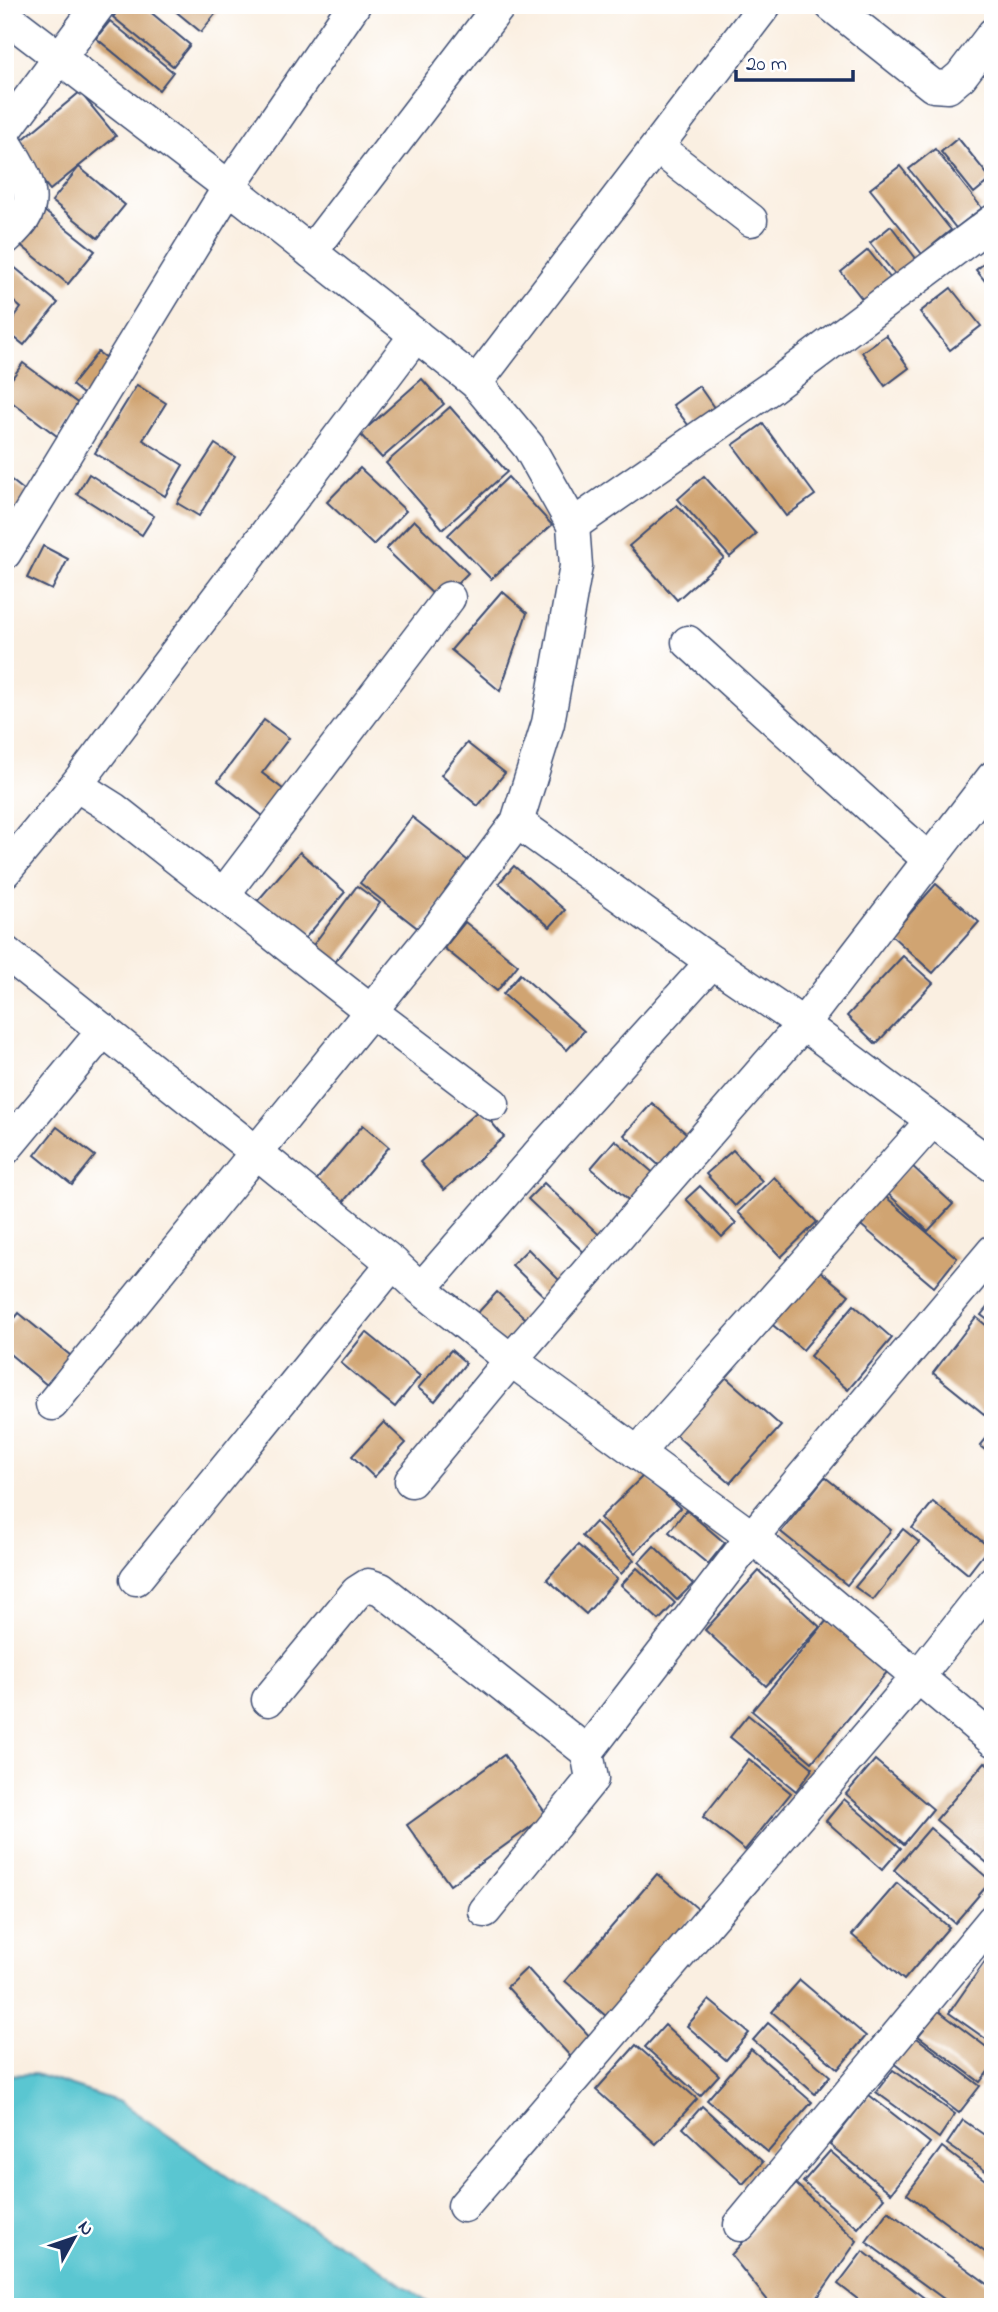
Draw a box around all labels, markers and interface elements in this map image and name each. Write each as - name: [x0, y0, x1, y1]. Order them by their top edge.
- scale bar: [736, 38, 853, 82]
- text: 20 m: [746, 50, 787, 80]
- north arrow: [38, 2204, 108, 2274]
- text: N: [71, 2215, 100, 2242]

